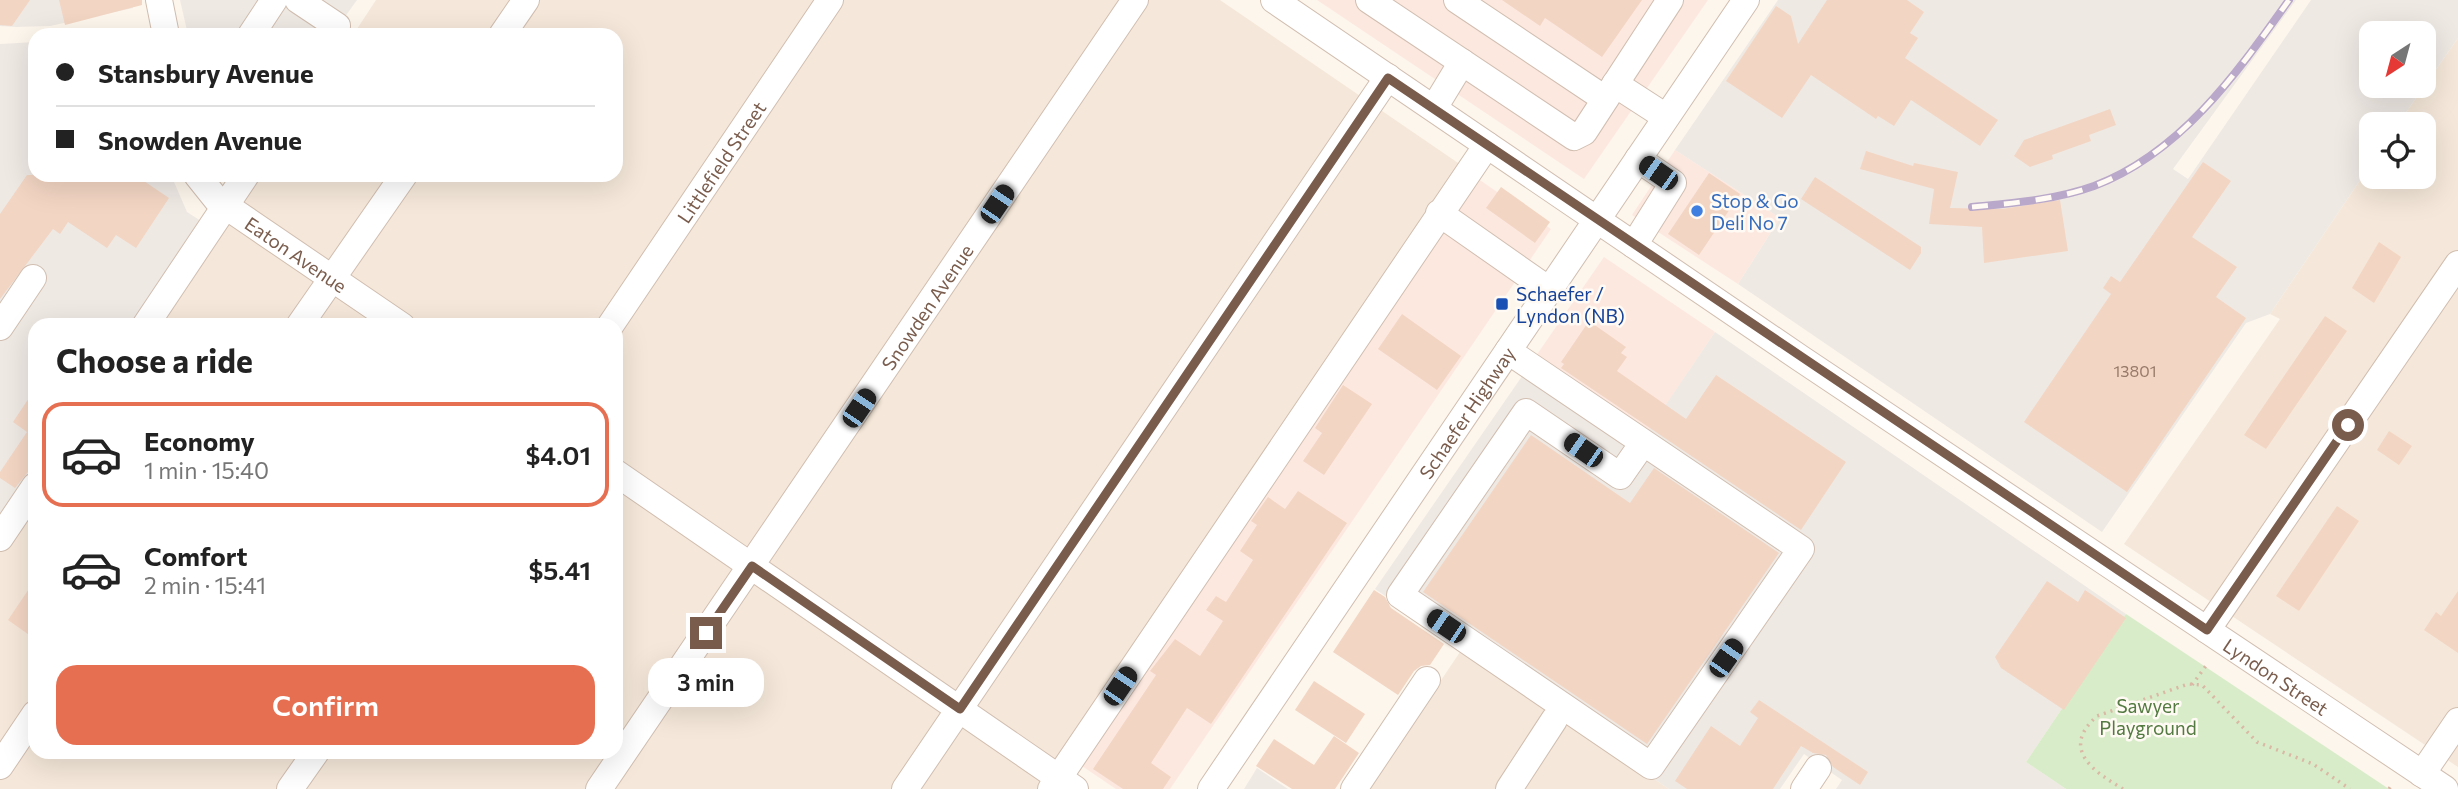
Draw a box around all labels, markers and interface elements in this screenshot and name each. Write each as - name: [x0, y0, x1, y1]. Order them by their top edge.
- north arrow: [2359, 21, 2436, 98]
- map controls: [2359, 21, 2436, 189]
- text: Stansbury Avenue: [98, 57, 314, 88]
- street label: Littlefield Street: [672, 97, 770, 227]
- button: locate: [2359, 112, 2436, 189]
- text: Snowden Avenue: [98, 124, 302, 155]
- car: [1635, 152, 1682, 194]
- car: [977, 181, 1018, 227]
- place label: Stop & Go Deli No 7: [1711, 189, 1799, 234]
- marker: Stop & Go Deli No 7: [1689, 203, 1705, 219]
- street label: Eaton Avenue: [241, 211, 352, 297]
- street label: Snowden Avenue: [876, 240, 977, 374]
- place label: Schaefer / Lyndon (NB): [1516, 282, 1625, 327]
- marker: Schaefer / Lyndon (NB): [1494, 296, 1510, 312]
- text: Choose a ride: [56, 340, 253, 380]
- street label: Schaefer Highway: [1414, 342, 1519, 483]
- house number: 13801: [2114, 361, 2156, 380]
- car: [839, 385, 880, 431]
- route start: [2332, 409, 2364, 441]
- icon: car: [60, 423, 123, 486]
- text: Economy: [144, 425, 255, 456]
- car: [1560, 429, 1607, 471]
- text: $4.01: [526, 439, 591, 470]
- text: 1 min · 15:40: [144, 456, 269, 484]
- icon: car: [60, 538, 123, 601]
- text: Comfort: [144, 540, 247, 571]
- text: $5.41: [529, 554, 591, 585]
- text: 2 min · 15:41: [144, 571, 266, 599]
- car: [1423, 606, 1470, 646]
- route end: [690, 617, 722, 649]
- street label: Lyndon Street: [2219, 633, 2333, 720]
- car: [1706, 635, 1747, 681]
- callout: 3 min: [648, 658, 764, 706]
- car: [1100, 663, 1141, 709]
- button: Confirm: [56, 665, 595, 745]
- text: 3 min: [677, 668, 735, 696]
- park label: Sawyer Playground: [2099, 694, 2197, 739]

